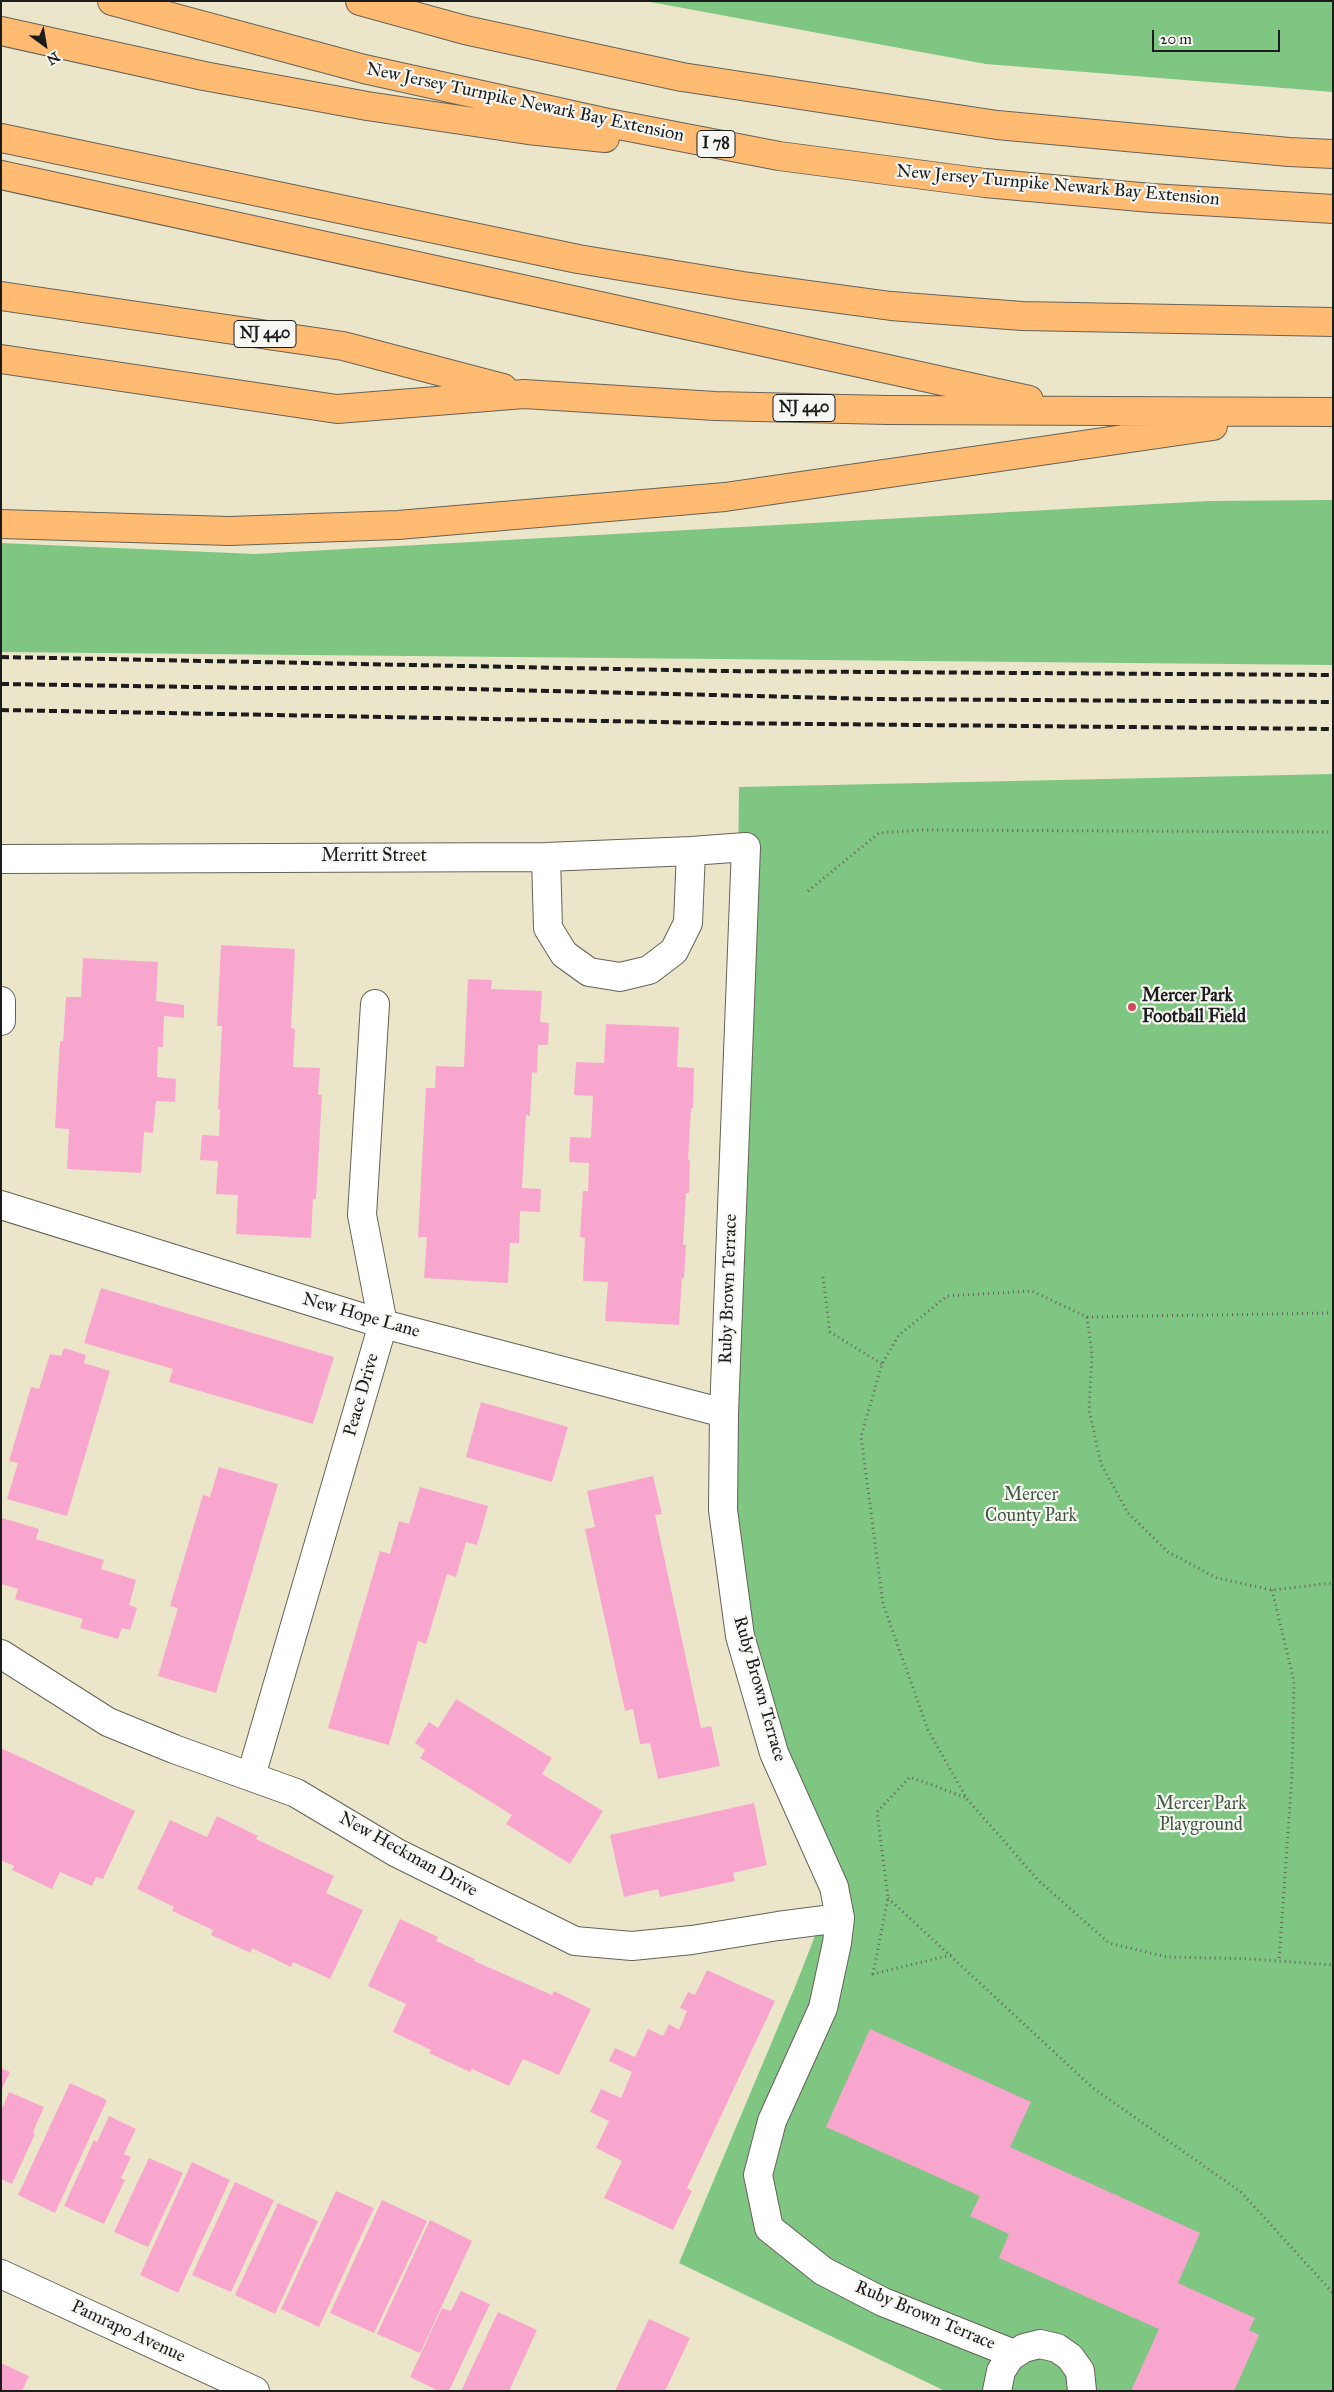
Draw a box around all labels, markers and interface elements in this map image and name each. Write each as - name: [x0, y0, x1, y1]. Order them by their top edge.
- north arrow: [20, 20, 70, 70]
- scale bar: [1154, 20, 1282, 52]
- text: 20 m: [1160, 30, 1192, 48]
- text: N: [44, 48, 63, 68]
- street label: New Jersey Turnpike Newark Bay Extension: [364, 59, 686, 147]
- road number: I 78: [697, 130, 735, 158]
- street label: New Jersey Turnpike Newark Bay Extension: [895, 161, 1221, 211]
- road number: NJ 440: [234, 320, 296, 348]
- road number: NJ 440: [773, 394, 835, 422]
- street label: Merritt Street: [321, 846, 427, 868]
- place label: Mercer Park Football Field: [1142, 986, 1246, 1028]
- marker: Mercer Park Football Field: [1126, 1001, 1138, 1013]
- street label: Ruby Brown Terrace: [716, 1213, 742, 1365]
- street label: New Hope Lane: [300, 1289, 422, 1343]
- street label: Peace Drive: [340, 1351, 384, 1439]
- park label: Mercer County Park: [985, 1485, 1077, 1528]
- street label: Ruby Brown Terrace: [728, 1614, 790, 1764]
- park label: Mercer Park Playground: [1156, 1794, 1246, 1836]
- street label: New Heckman Drive: [335, 1808, 481, 1902]
- street label: Ruby Brown Terrace: [852, 2277, 998, 2355]
- street label: Pamrapo Avenue: [68, 2296, 188, 2368]

